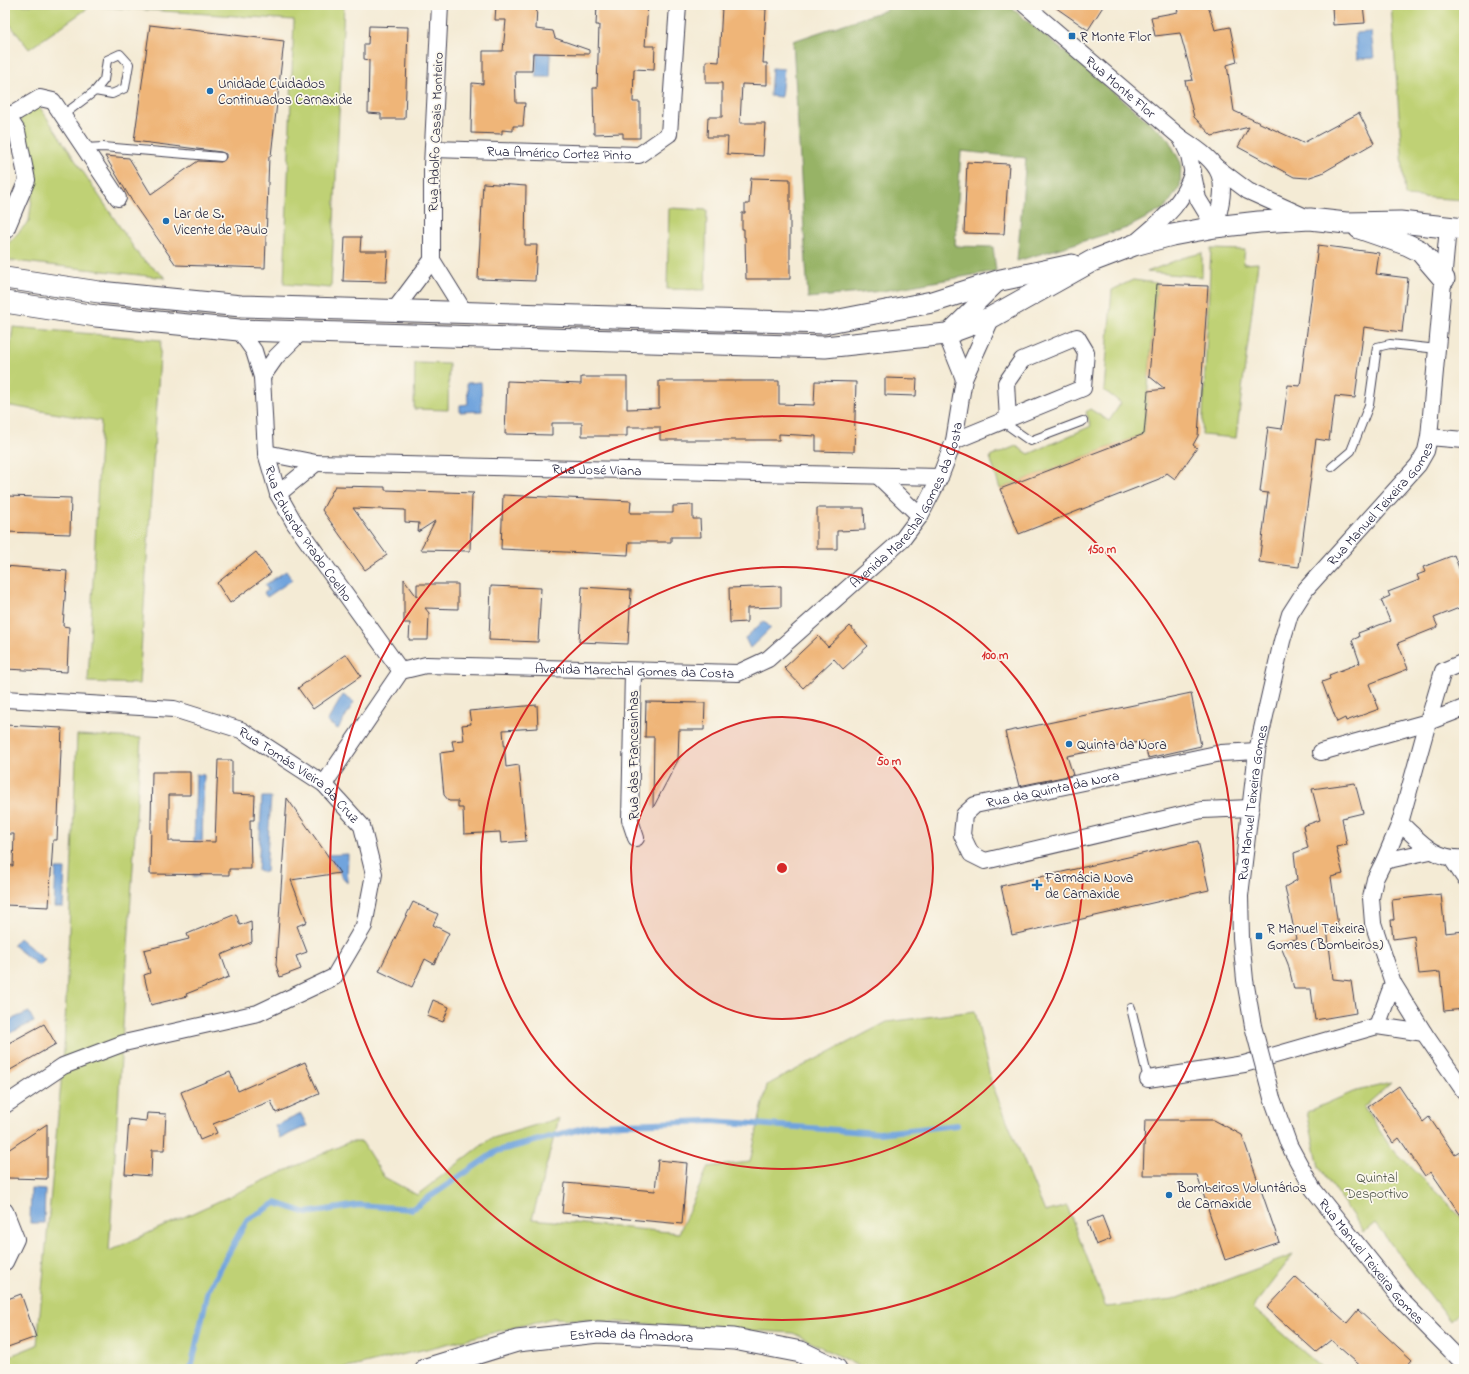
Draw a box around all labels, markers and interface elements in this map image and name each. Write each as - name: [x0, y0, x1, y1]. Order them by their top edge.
- place label: R Monte Flor: [1080, 27, 1152, 48]
- marker: R Monte Flor: [1067, 31, 1077, 41]
- street label: Rua Adolfo Casais Monteiro: [423, 52, 450, 212]
- street label: Rua Monte Flor: [1080, 52, 1160, 125]
- place label: Unidade Cuidados Continuados Carnaxide: [218, 74, 353, 111]
- marker: Unidade Cuidados Continuados Carnaxide: [205, 86, 215, 96]
- street label: Rua Américo Cortez Pinto: [486, 142, 632, 167]
- place label: Lar de S. Vicente de Paulo: [173, 204, 268, 241]
- marker: Lar de S. Vicente de Paulo: [161, 216, 171, 226]
- street label: Avenida Marechal Gomes da Costa: [846, 420, 969, 594]
- street label: Rua Manuel Teixeira Gomes: [1323, 440, 1440, 571]
- street label: Rua José Viana: [552, 459, 642, 482]
- street label: Rua Eduardo Prado Coelho: [258, 463, 357, 607]
- text: 150 m: [1088, 541, 1117, 559]
- text: 100 m: [982, 647, 1009, 665]
- street label: Avenida Marechal Gomes da Costa: [535, 659, 734, 685]
- street label: Rua das Francesinhas: [624, 690, 645, 820]
- street label: Rua Tomás Vieira da Cruz: [234, 722, 364, 828]
- street label: Rua Manuel Teixeira Gomes: [1233, 723, 1275, 882]
- place label: Quinta da Nora: [1077, 735, 1167, 756]
- marker: Quinta da Nora: [1064, 739, 1074, 749]
- text: 50 m: [877, 753, 902, 771]
- street label: Rua da Quinta da Nora: [985, 766, 1121, 814]
- centre of rings: [775, 861, 789, 875]
- place label: Farmácia Nova de Carnaxide: [1044, 868, 1133, 905]
- marker: Farmácia Nova de Carnaxide: [1032, 880, 1042, 890]
- place label: R Manuel Teixeira Gomes (Bombeiros): [1267, 919, 1383, 956]
- marker: R Manuel Teixeira Gomes (Bombeiros): [1254, 931, 1264, 941]
- park label: Quintal Desportivo: [1345, 1168, 1408, 1205]
- place label: Bombeiros Voluntários de Carnaxide: [1176, 1178, 1307, 1215]
- marker: Bombeiros Voluntários de Carnaxide: [1164, 1190, 1174, 1200]
- street label: Rua Manuel Teixeira Gomes: [1312, 1194, 1429, 1330]
- street label: Estrada da Amadora: [568, 1323, 694, 1349]

